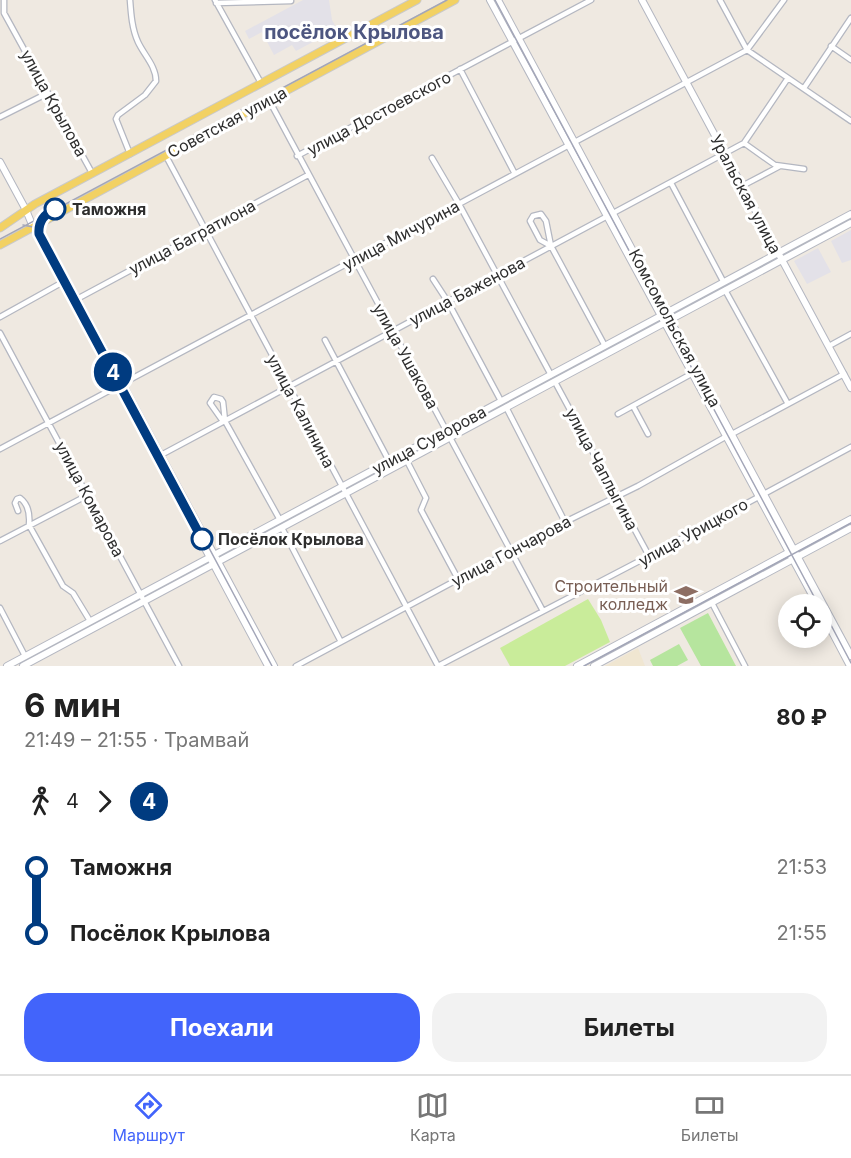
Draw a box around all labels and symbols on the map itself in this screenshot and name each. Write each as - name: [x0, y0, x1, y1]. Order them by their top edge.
- district label: посёлок Крылова: [264, 20, 444, 44]
- street label: улица Крылова: [16, 46, 92, 160]
- street label: улица Достоевского: [304, 67, 454, 159]
- street label: Советская улица: [164, 82, 290, 162]
- street label: Уральская улица: [706, 131, 786, 257]
- street label: улица Багратиона: [125, 195, 259, 279]
- street label: улица Мичурина: [339, 196, 463, 274]
- marker: Таможня: [44, 198, 66, 220]
- place label: Таможня: [72, 199, 146, 219]
- street label: Комсомольская улица: [625, 245, 725, 411]
- street label: улица Баженова: [406, 252, 528, 330]
- street label: улица Ушакова: [369, 300, 443, 412]
- street label: улица Калинина: [263, 351, 339, 471]
- line badge: 4: [94, 352, 132, 392]
- street label: улица Суворова: [368, 401, 490, 479]
- street label: улица Чаплыгина: [561, 404, 643, 534]
- street label: улица Комарова: [51, 438, 129, 560]
- street label: улица Урицкого: [635, 494, 751, 570]
- street label: улица Гончарова: [448, 511, 574, 591]
- marker: Посёлок Крылова: [191, 528, 213, 550]
- place label: Посёлок Крылова: [218, 529, 364, 549]
- place label: Строительный колледж: [554, 576, 668, 614]
- school or university icon: Строительный колледж: [673, 582, 699, 608]

